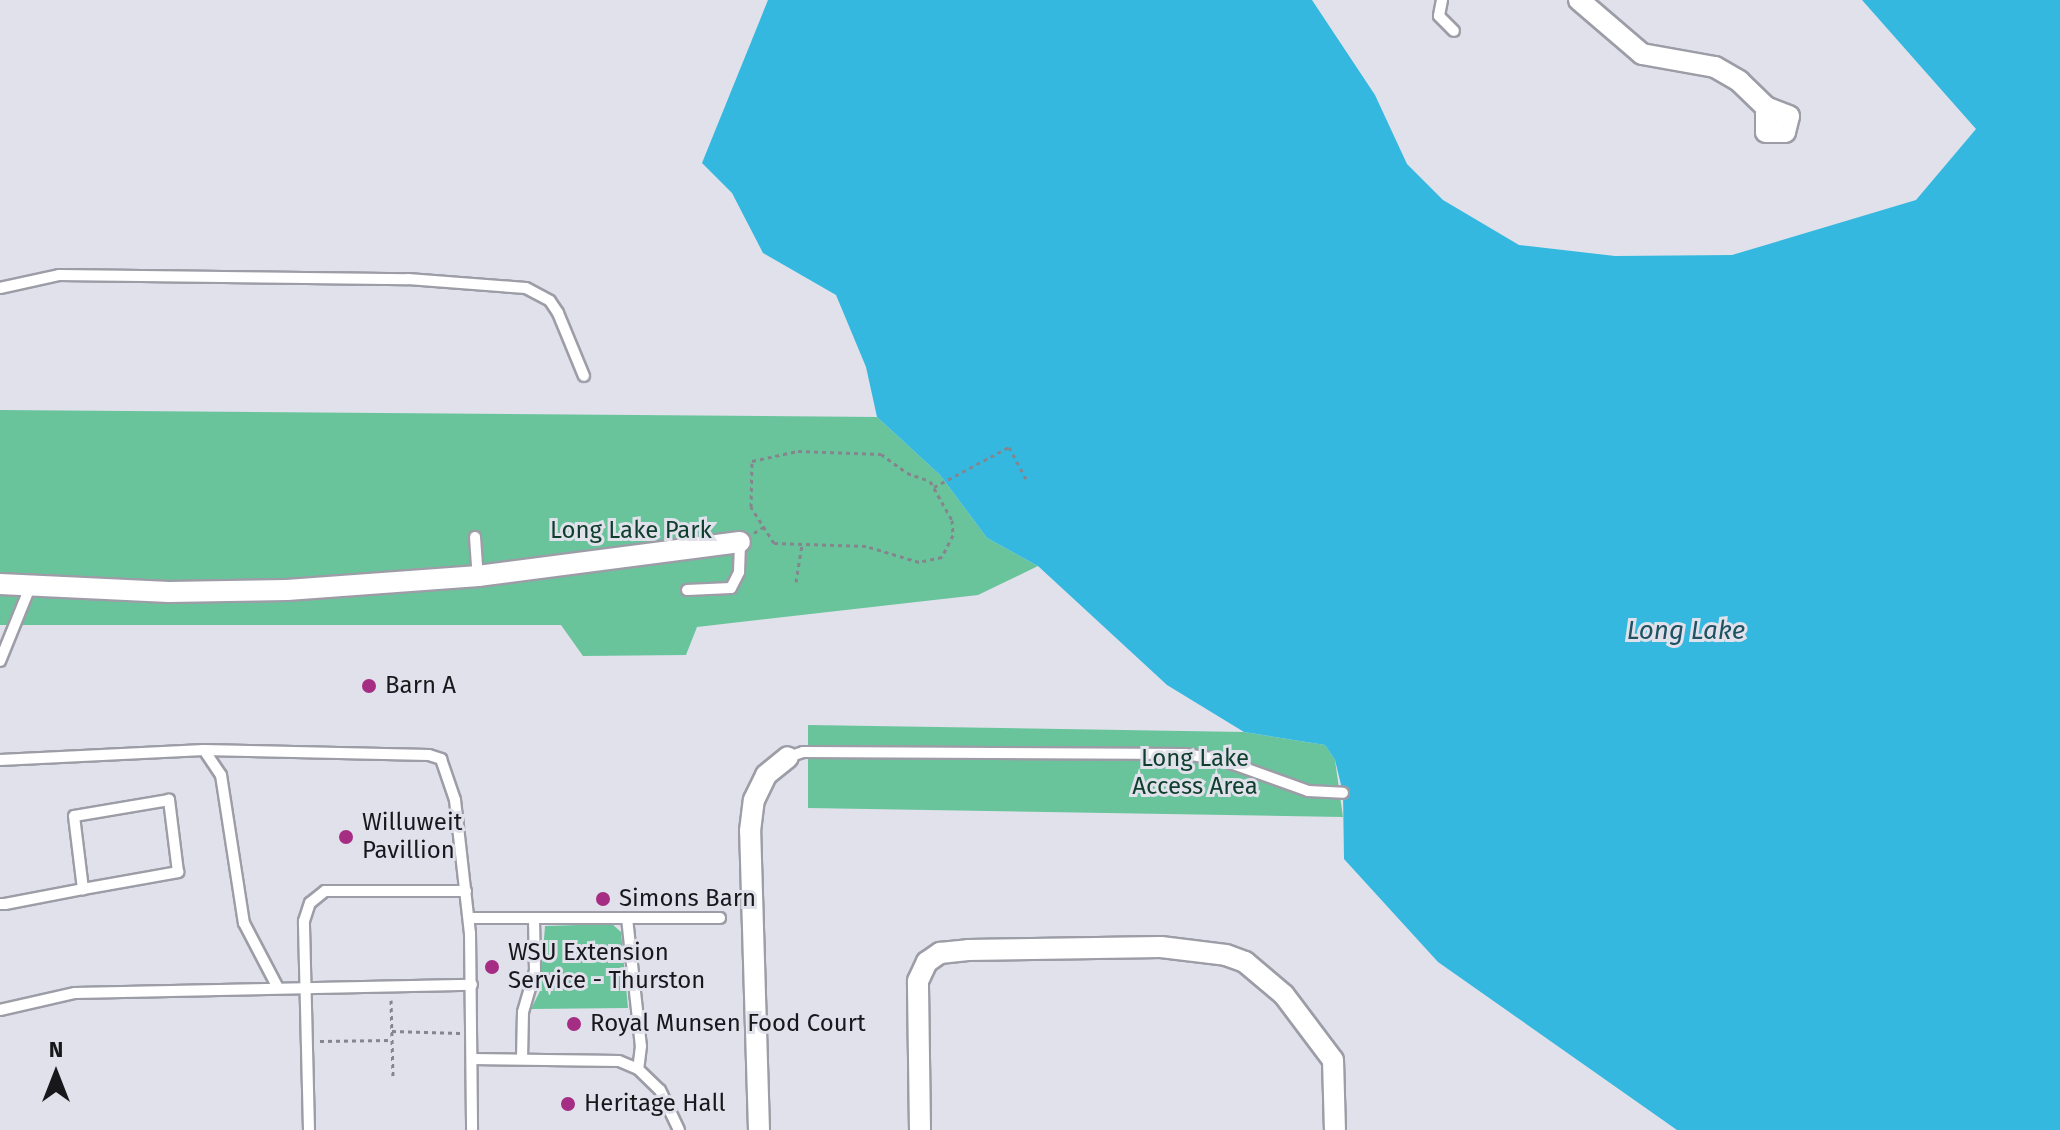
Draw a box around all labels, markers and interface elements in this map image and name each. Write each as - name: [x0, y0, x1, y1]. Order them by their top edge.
- park label: Long Lake Park: [550, 517, 712, 545]
- water label: Long Lake: [1627, 615, 1745, 647]
- place label: Barn A: [385, 672, 456, 700]
- marker: Barn A: [360, 677, 378, 695]
- park label: Long Lake Access Area: [1132, 745, 1258, 801]
- place label: Willuweit Pavillion: [362, 809, 462, 865]
- marker: Willuweit Pavillion: [337, 828, 355, 846]
- place label: Simons Barn: [619, 885, 756, 913]
- marker: Simons Barn: [594, 890, 612, 908]
- place label: WSU Extension Service - Thurston: [508, 939, 705, 995]
- marker: WSU Extension Service - Thurston: [483, 958, 501, 976]
- place label: Royal Munsen Food Court: [590, 1010, 866, 1038]
- marker: Royal Munsen Food Court: [565, 1015, 583, 1033]
- north arrow: [16, 1034, 96, 1114]
- text: N: [49, 1036, 63, 1063]
- place label: Heritage Hall: [584, 1090, 725, 1118]
- marker: Heritage Hall: [559, 1095, 577, 1113]

